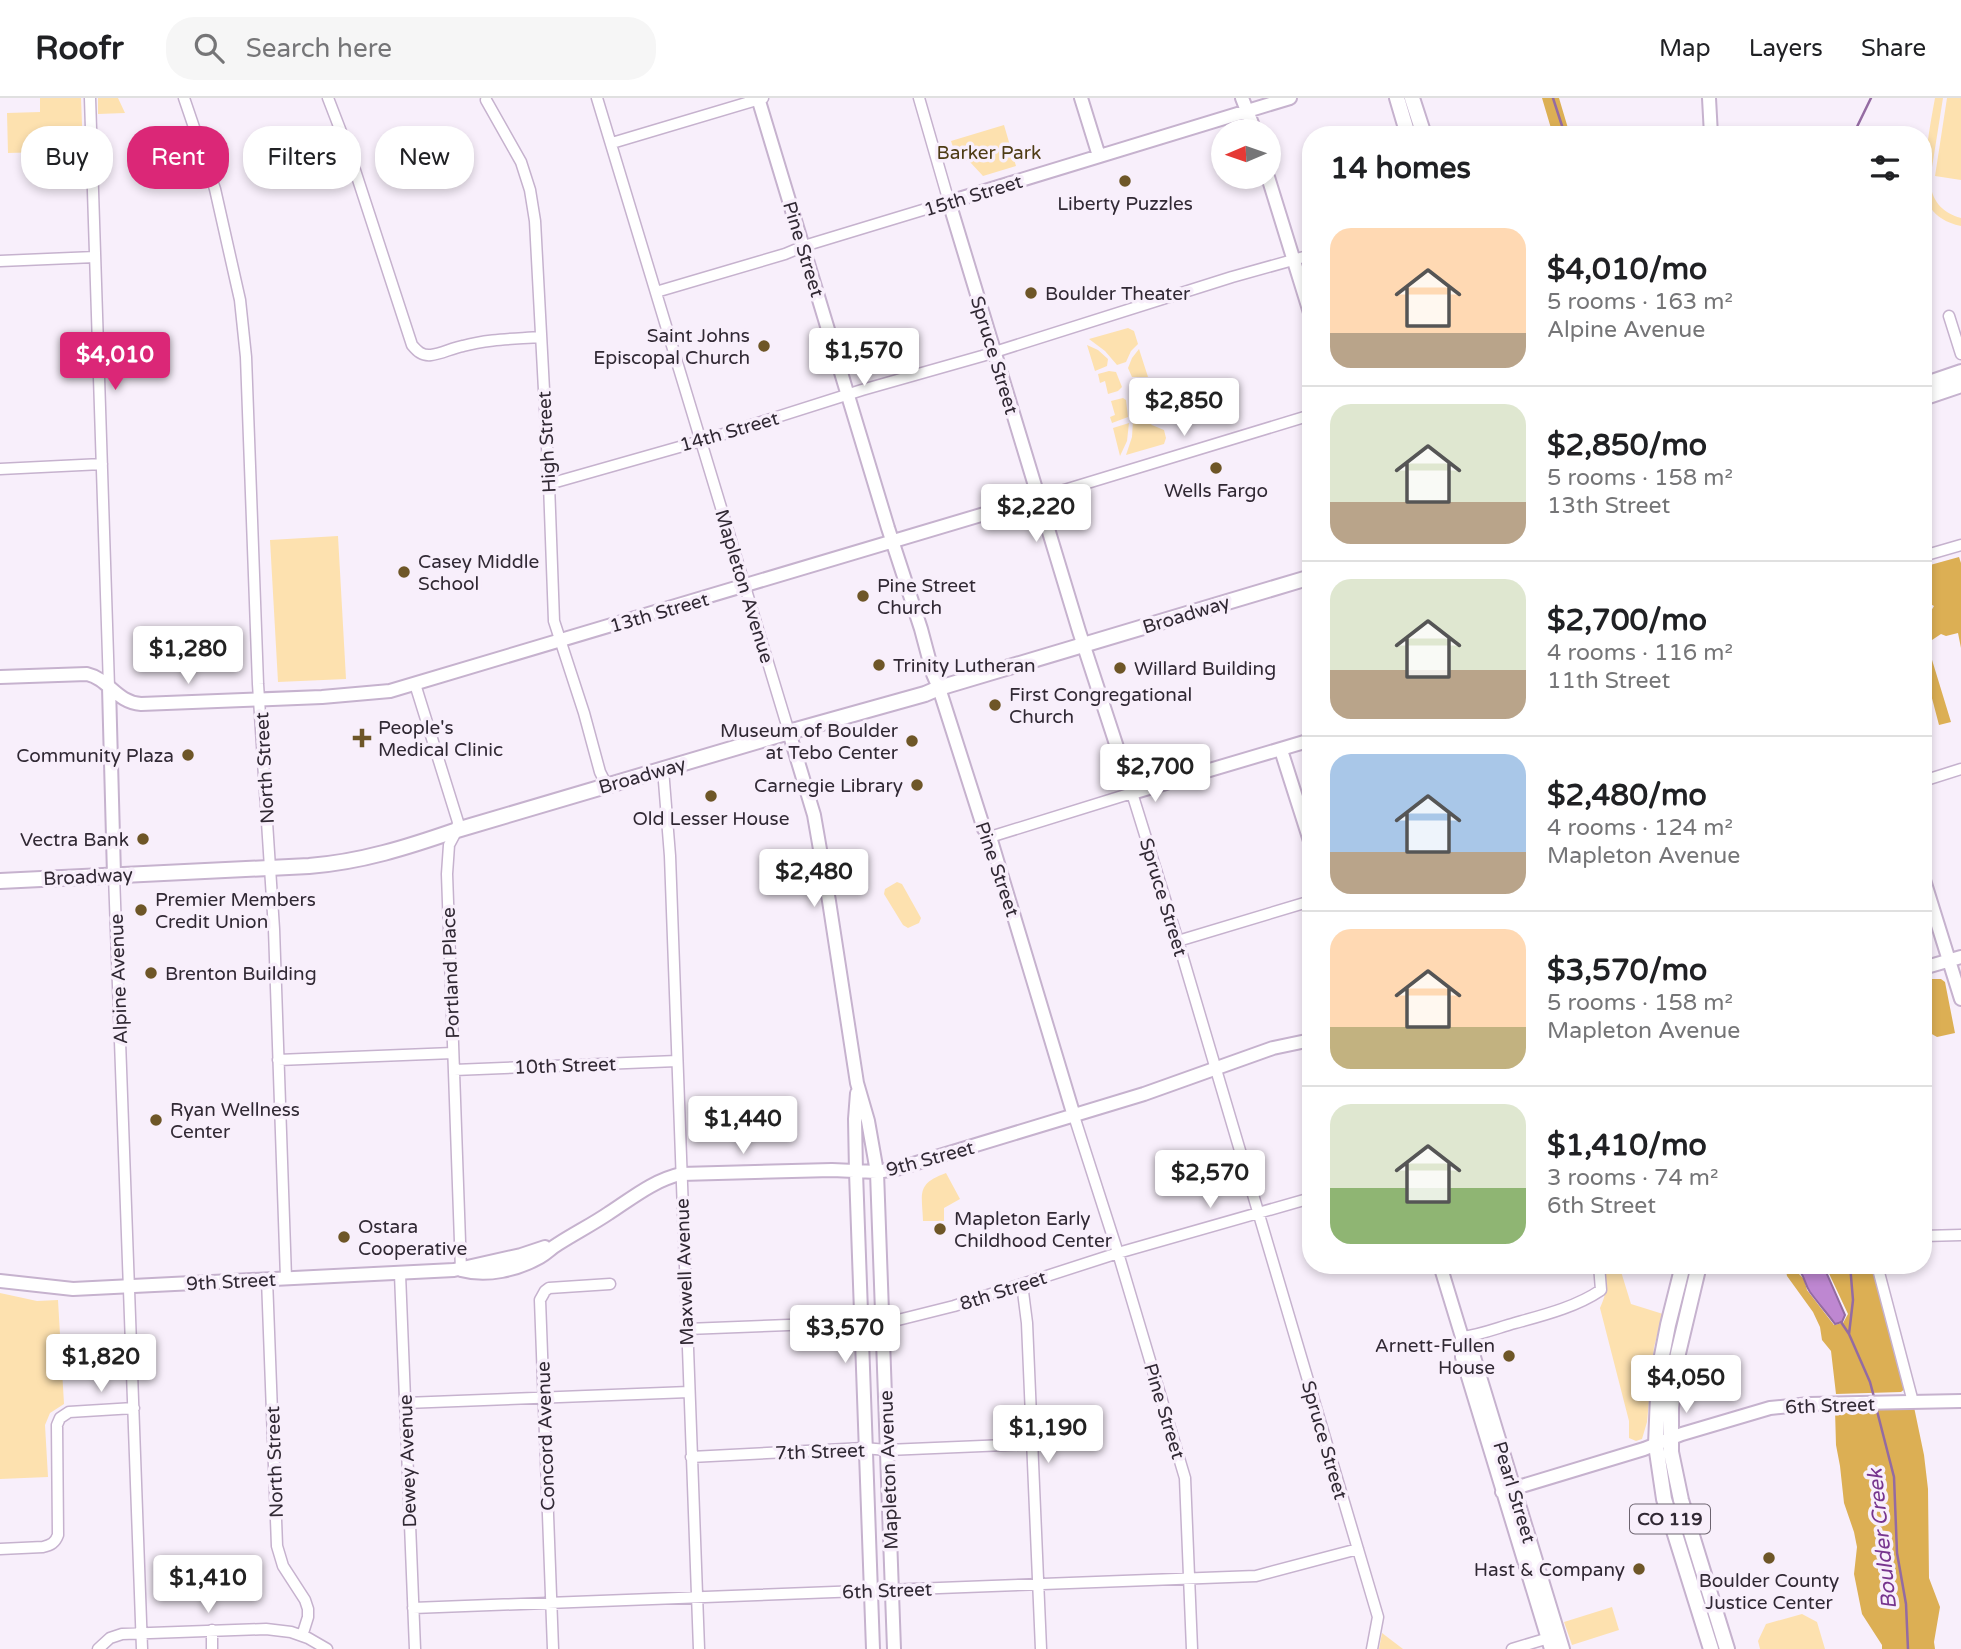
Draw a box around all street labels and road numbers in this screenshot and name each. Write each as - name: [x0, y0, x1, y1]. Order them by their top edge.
- street label: 15th Street: [921, 171, 1025, 221]
- street label: Pine Street: [778, 199, 828, 300]
- street label: Spruce Street: [966, 294, 1022, 417]
- street label: High Street: [533, 391, 561, 493]
- street label: 14th Street: [677, 407, 781, 457]
- street label: Mapleton Avenue: [710, 507, 778, 666]
- street label: 13th Street: [607, 588, 711, 638]
- street label: Broadway: [1140, 591, 1232, 639]
- street label: North Street: [251, 711, 279, 824]
- street label: Broadway: [596, 753, 689, 799]
- street label: Pine Street: [971, 819, 1024, 920]
- street label: Spruce Street: [1135, 836, 1191, 959]
- street label: Broadway: [43, 864, 134, 890]
- street label: Portland Place: [438, 907, 464, 1039]
- street label: Alpine Avenue: [106, 913, 132, 1045]
- street label: 10th Street: [514, 1053, 616, 1079]
- street label: 9th Street: [884, 1137, 977, 1181]
- street label: Maxwell Avenue: [671, 1198, 699, 1346]
- street label: 8th Street: [957, 1267, 1050, 1315]
- street label: 9th Street: [186, 1269, 277, 1295]
- street label: Concord Avenue: [532, 1361, 560, 1511]
- street label: Pine Street: [1139, 1361, 1189, 1462]
- street label: Spruce Street: [1297, 1378, 1351, 1502]
- street label: Mapleton Avenue: [875, 1390, 903, 1550]
- street label: 6th Street: [1785, 1393, 1875, 1419]
- street label: Dewey Avenue: [395, 1394, 421, 1528]
- street label: North Street: [262, 1406, 288, 1518]
- street label: 7th Street: [775, 1439, 865, 1465]
- street label: Pearl Street: [1488, 1439, 1540, 1546]
- road number: CO 119: [1630, 1504, 1710, 1534]
- street label: 6th Street: [842, 1578, 932, 1604]

